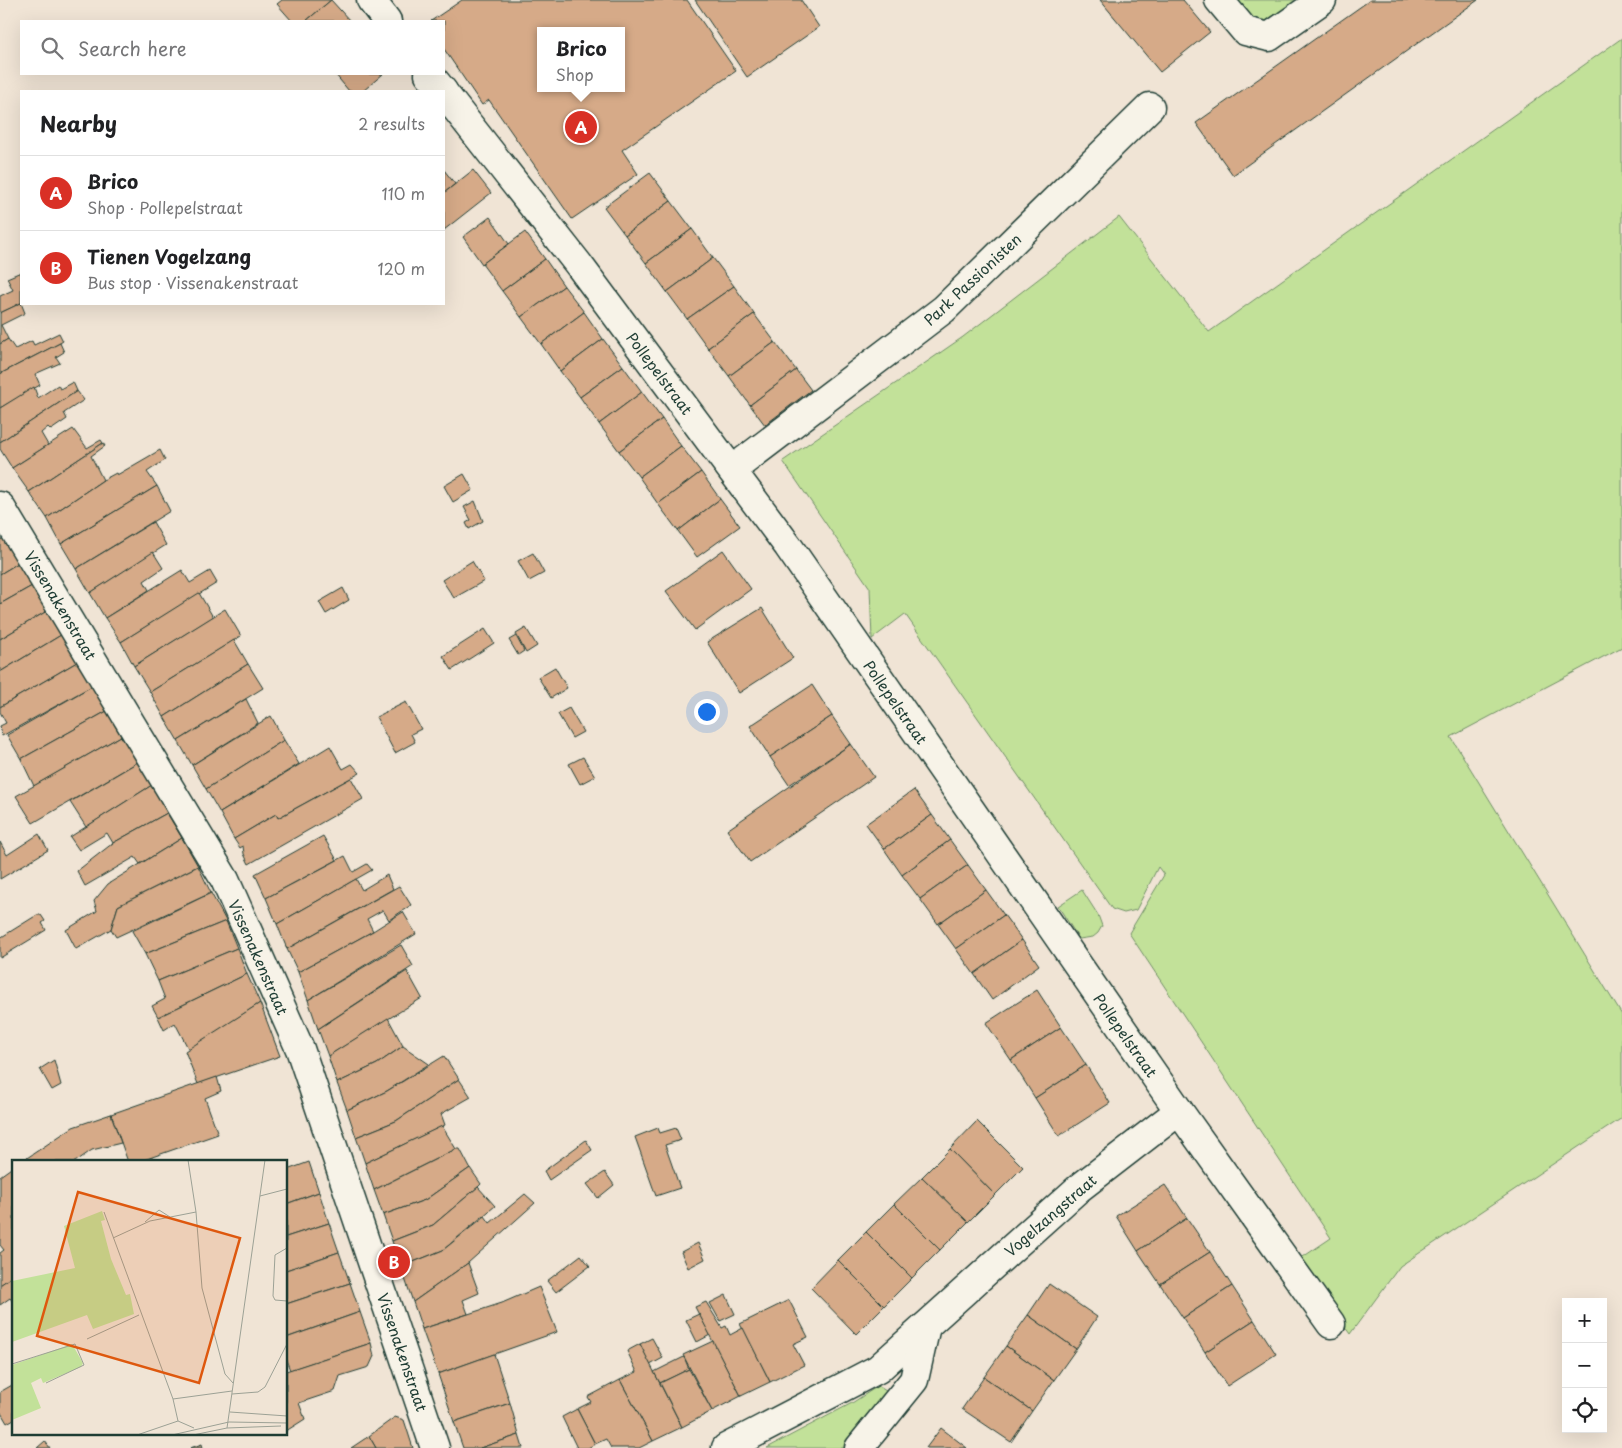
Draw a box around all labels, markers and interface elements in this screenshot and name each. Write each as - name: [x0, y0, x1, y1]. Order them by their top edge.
- search box: [20, 20, 445, 75]
- popup: [537, 27, 625, 92]
- icon: search: [38, 34, 66, 62]
- text: Search here: [78, 34, 187, 62]
- text: Brico: [555, 34, 607, 62]
- text: Shop: [555, 62, 594, 86]
- text: Nearby: [40, 107, 117, 139]
- pin: A: [565, 108, 597, 146]
- text: 2 results: [358, 111, 425, 135]
- text: Brico: [87, 167, 138, 195]
- text: A: [50, 181, 62, 205]
- text: 110 m: [382, 181, 425, 205]
- text: Shop · Pollepelstraat: [87, 195, 243, 219]
- street label: Park Passionisten: [918, 227, 1026, 331]
- text: Tienen Vogelzang: [87, 242, 251, 270]
- text: B: [51, 256, 61, 280]
- text: 120 m: [378, 256, 425, 280]
- text: Bus stop · Vissenakenstraat: [87, 270, 298, 294]
- street label: Pollepelstraat: [621, 327, 699, 419]
- street label: Vissenakenstraat: [19, 546, 103, 664]
- street label: Pollepelstraat: [858, 655, 934, 749]
- your location: [694, 699, 720, 725]
- street label: Vissenakenstraat: [223, 896, 295, 1018]
- street label: Pollepelstraat: [1088, 988, 1164, 1082]
- inset map: [12, 1160, 288, 1436]
- street label: Vogelzangstraat: [999, 1168, 1101, 1262]
- pin: B: [378, 1243, 410, 1281]
- street label: Vissenakenstraat: [372, 1290, 434, 1414]
- map controls: [1562, 1298, 1607, 1433]
- button: +: [1562, 1298, 1607, 1343]
- button: −: [1562, 1343, 1607, 1388]
- button: locate: [1562, 1388, 1607, 1433]

